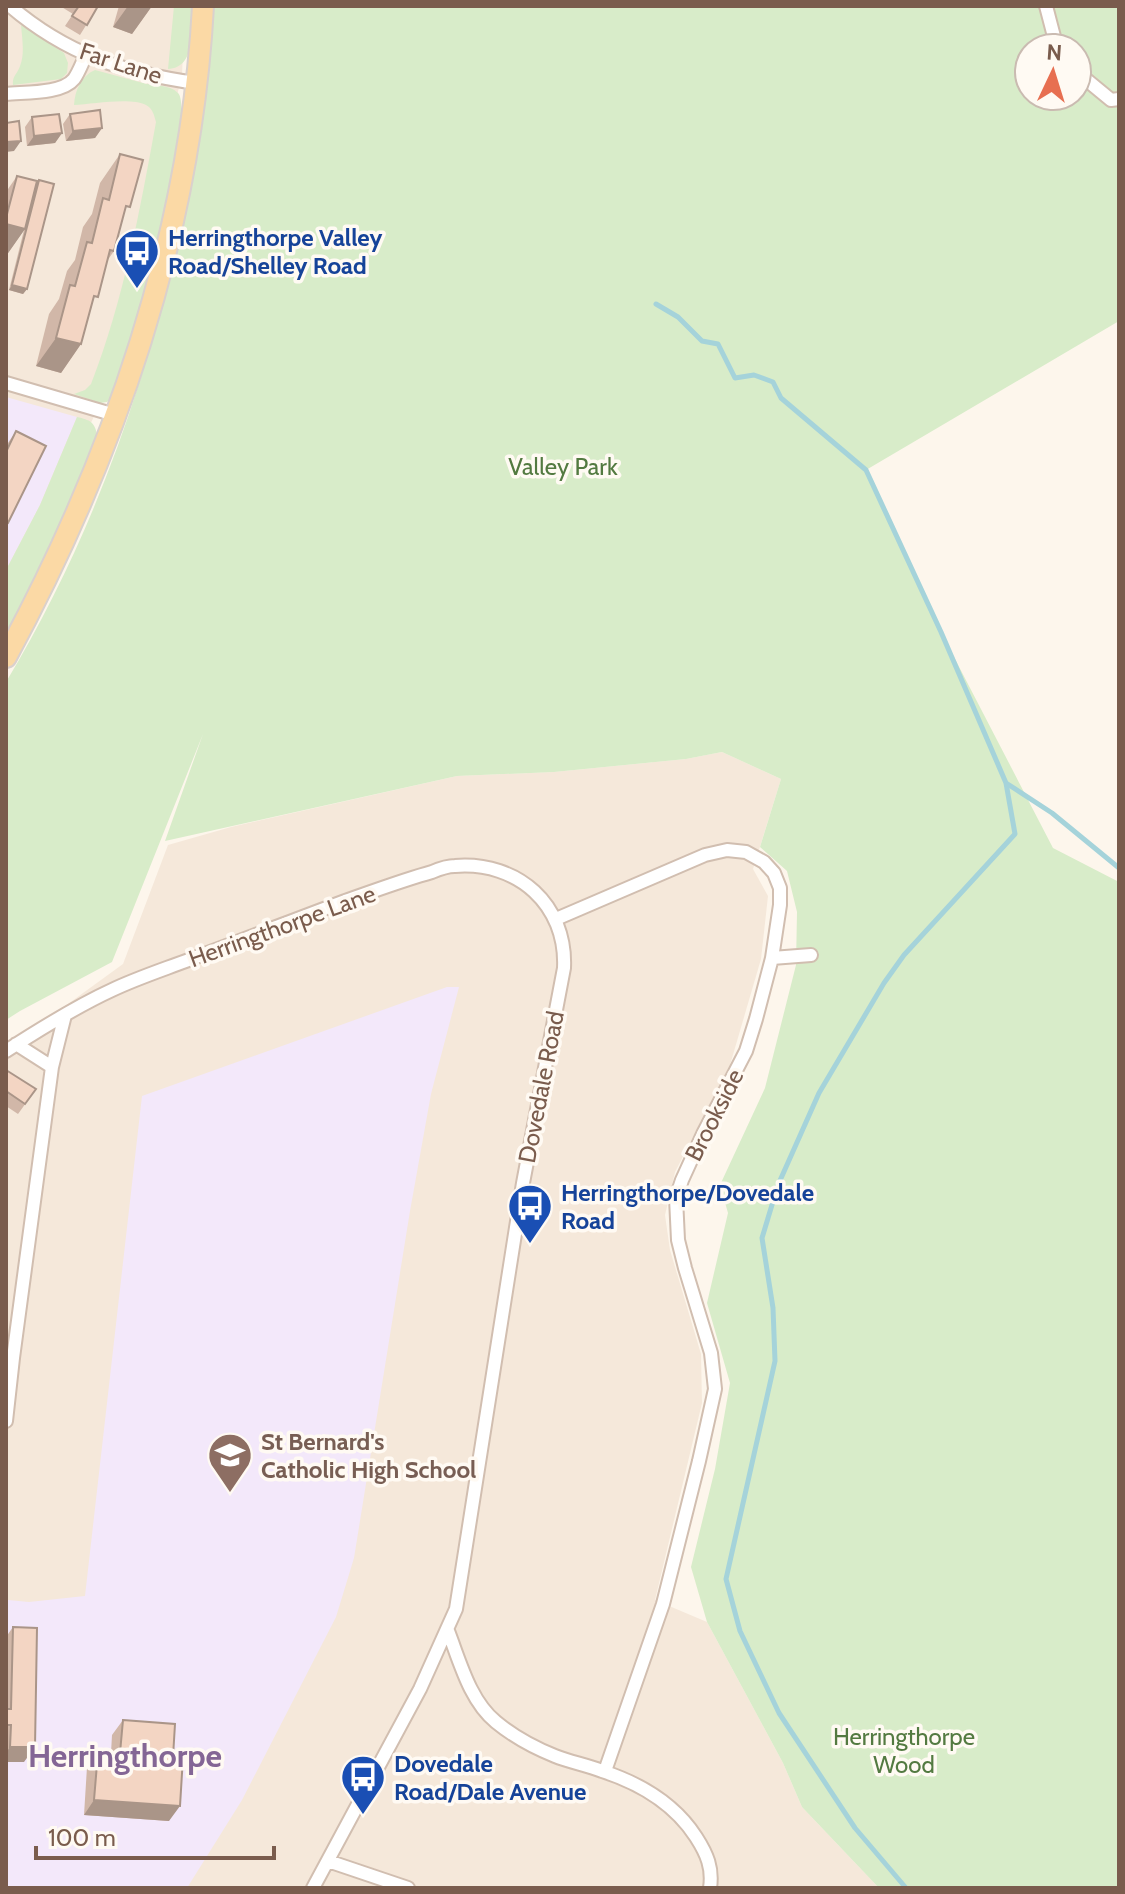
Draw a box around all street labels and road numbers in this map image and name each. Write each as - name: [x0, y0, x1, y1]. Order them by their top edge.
- street label: Far Lane: [76, 36, 166, 90]
- street label: Herringthorpe Lane: [185, 879, 379, 973]
- street label: Dovedale Road: [512, 1008, 570, 1166]
- street label: Brookside: [679, 1064, 749, 1166]

